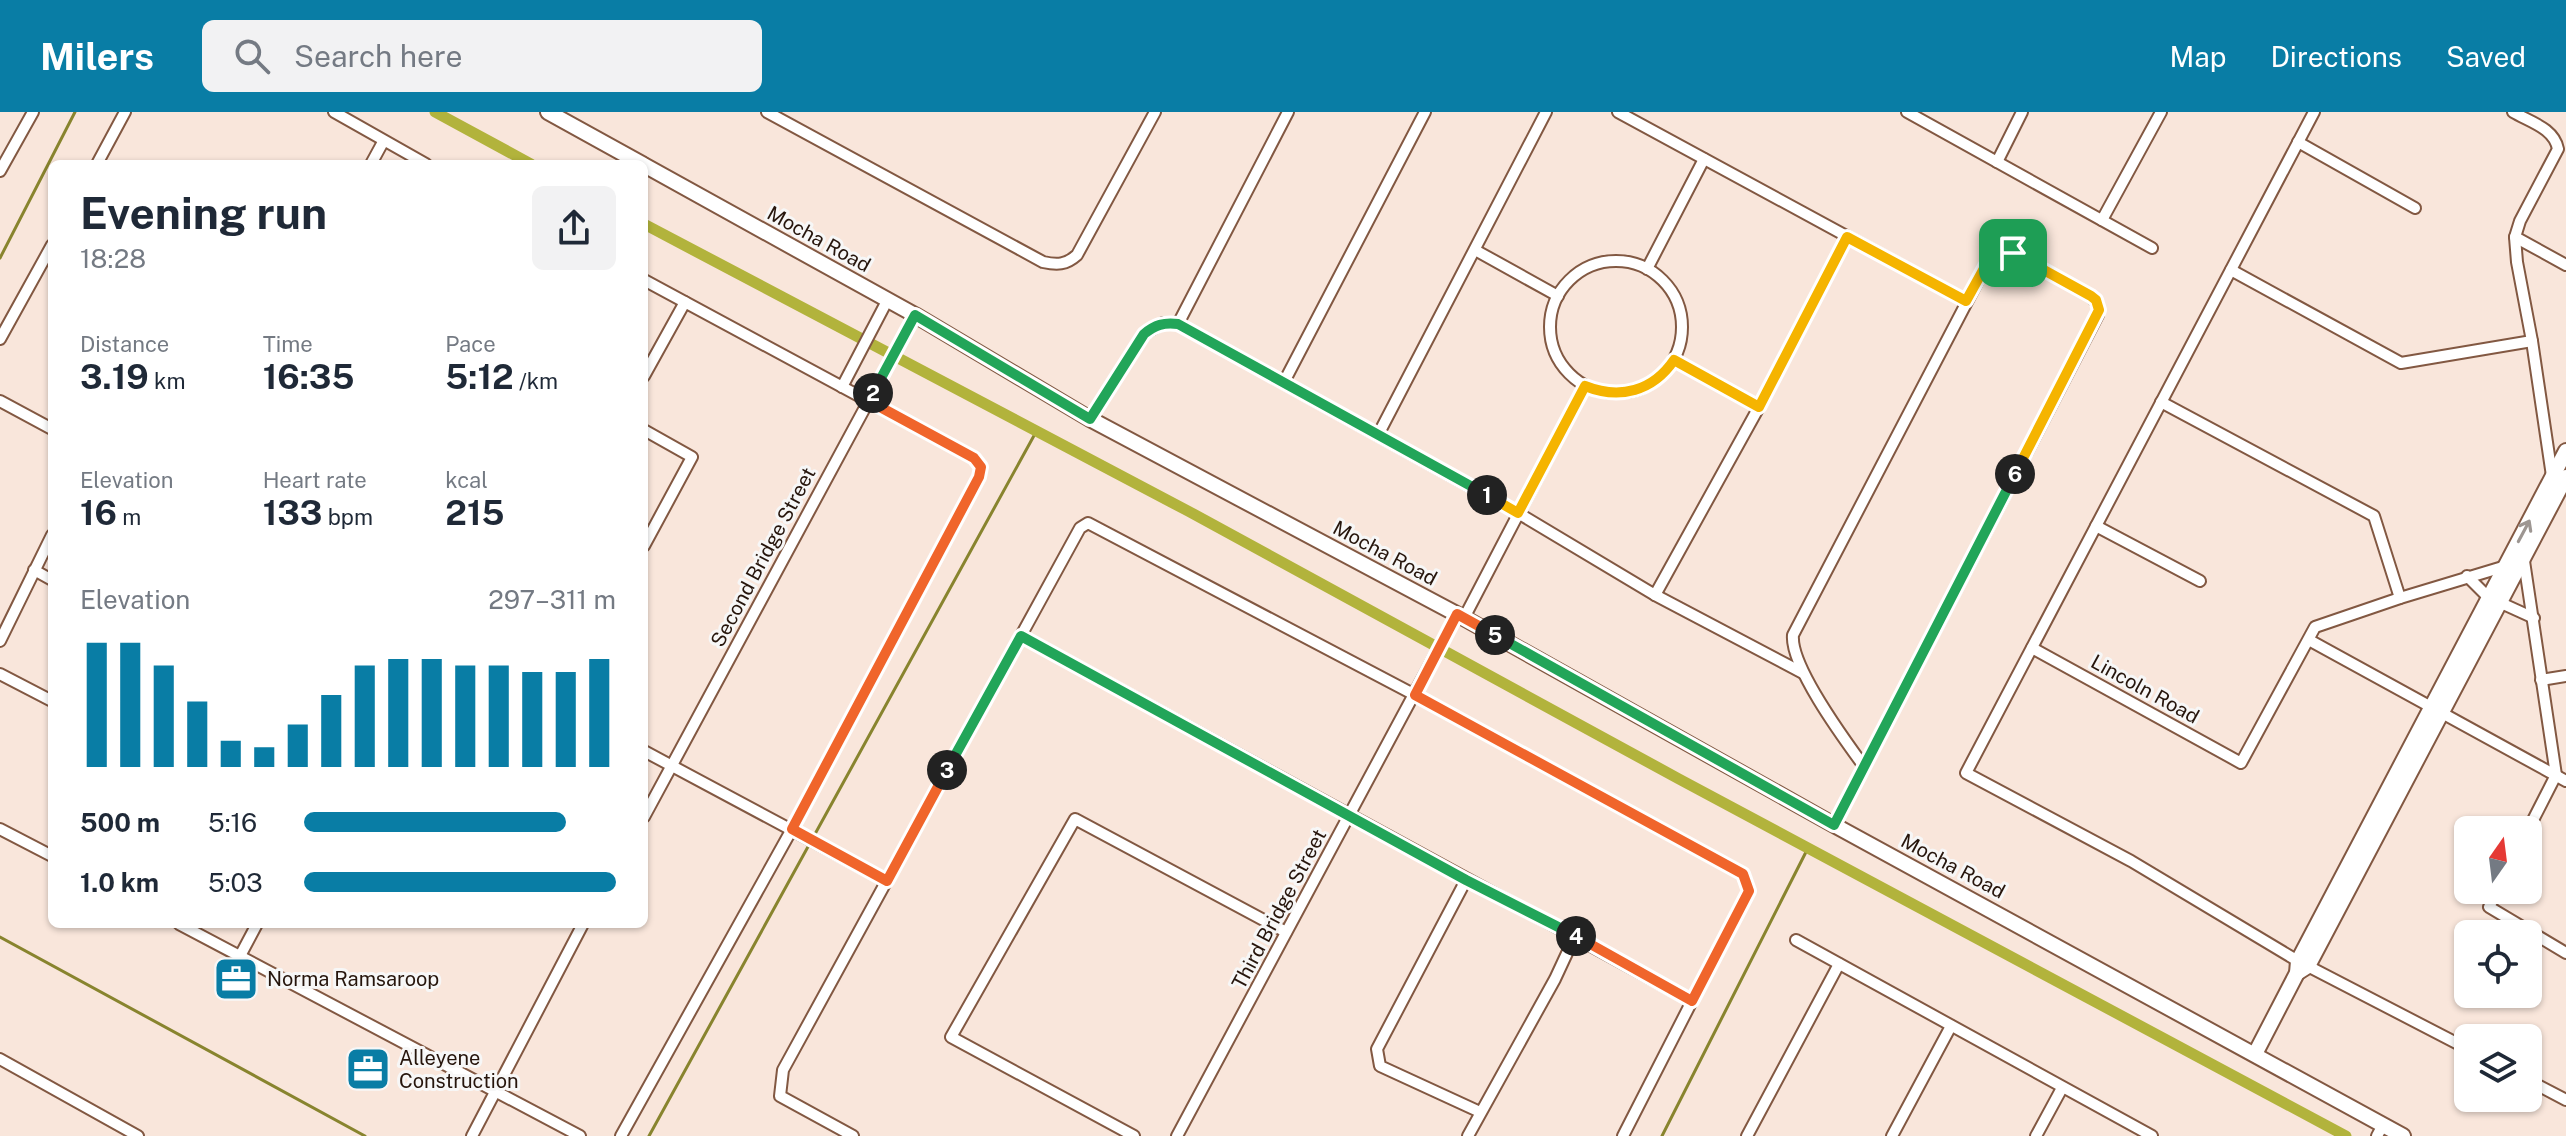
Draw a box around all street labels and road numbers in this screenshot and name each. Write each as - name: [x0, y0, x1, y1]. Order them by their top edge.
- street label: Mocha Road: [763, 201, 875, 277]
- street label: Second Bridge Street: [705, 463, 821, 651]
- street label: Mocha Road: [1329, 516, 1441, 590]
- street label: Lincoln Road: [2087, 649, 2203, 729]
- street label: Third Bridge Street: [1227, 825, 1331, 993]
- street label: Mocha Road: [1897, 829, 2009, 903]

